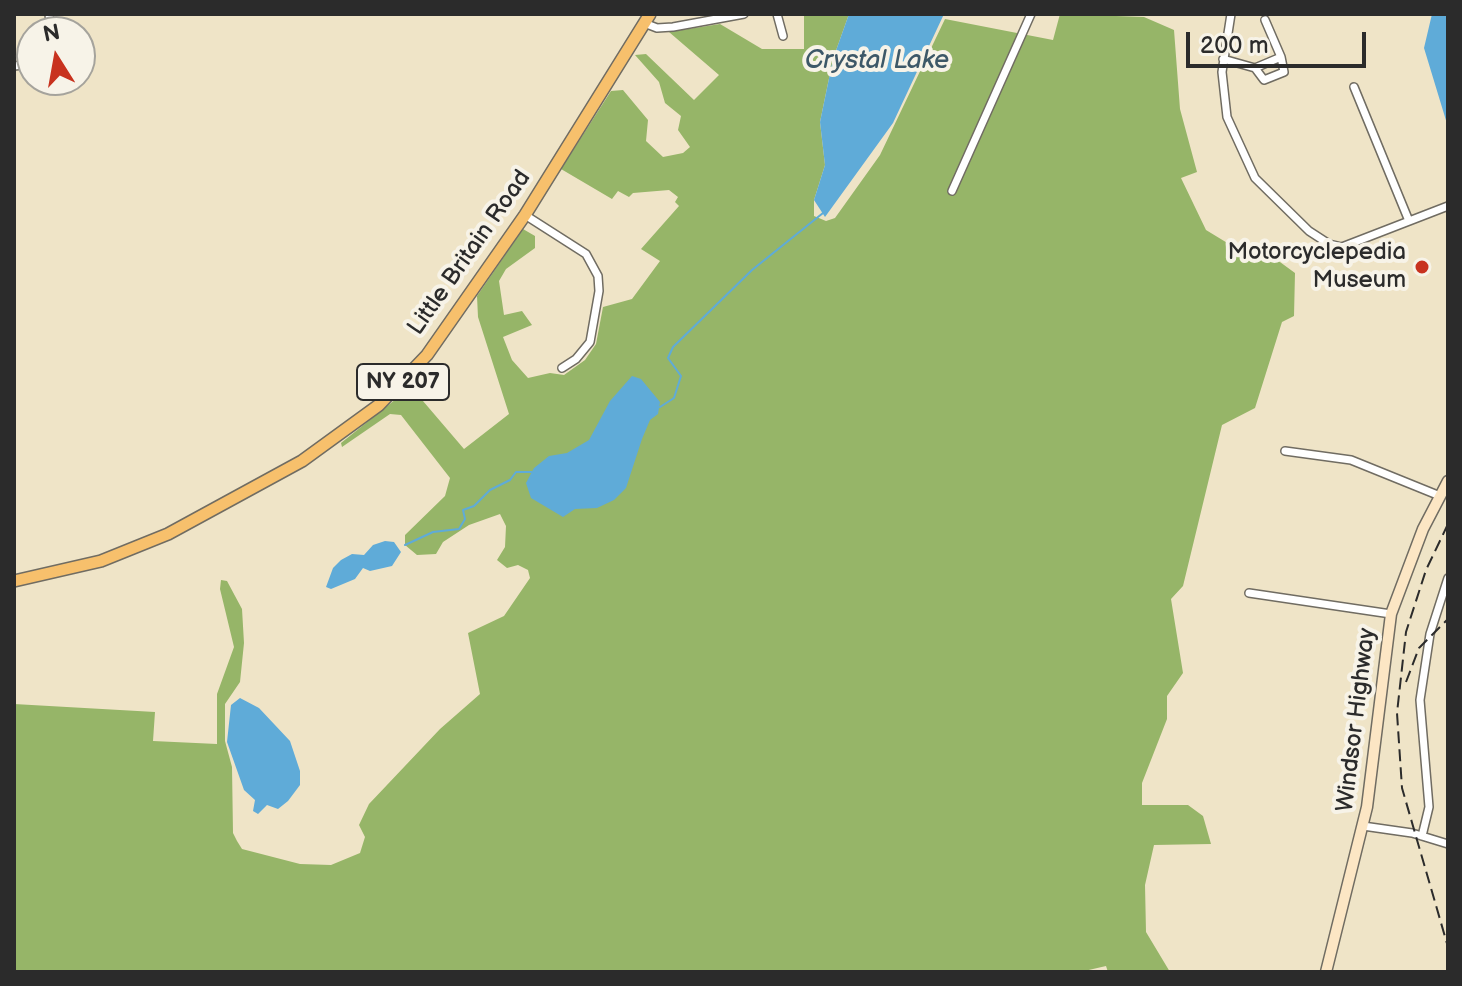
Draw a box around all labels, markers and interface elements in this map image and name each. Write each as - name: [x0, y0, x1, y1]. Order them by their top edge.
- north arrow: [16, 16, 96, 96]
- scale bar: [1190, 16, 1370, 66]
- text: N: [41, 19, 62, 49]
- text: 200 m: [1200, 31, 1269, 60]
- water label: Crystal Lake: [805, 45, 949, 77]
- street label: Little Britain Road: [402, 165, 538, 341]
- place label: Motorcyclepedia Museum: [1227, 239, 1406, 295]
- marker: Motorcyclepedia Museum: [1413, 258, 1431, 276]
- road number: NY 207: [357, 364, 449, 400]
- street label: Windsor Highway: [1331, 627, 1383, 813]

